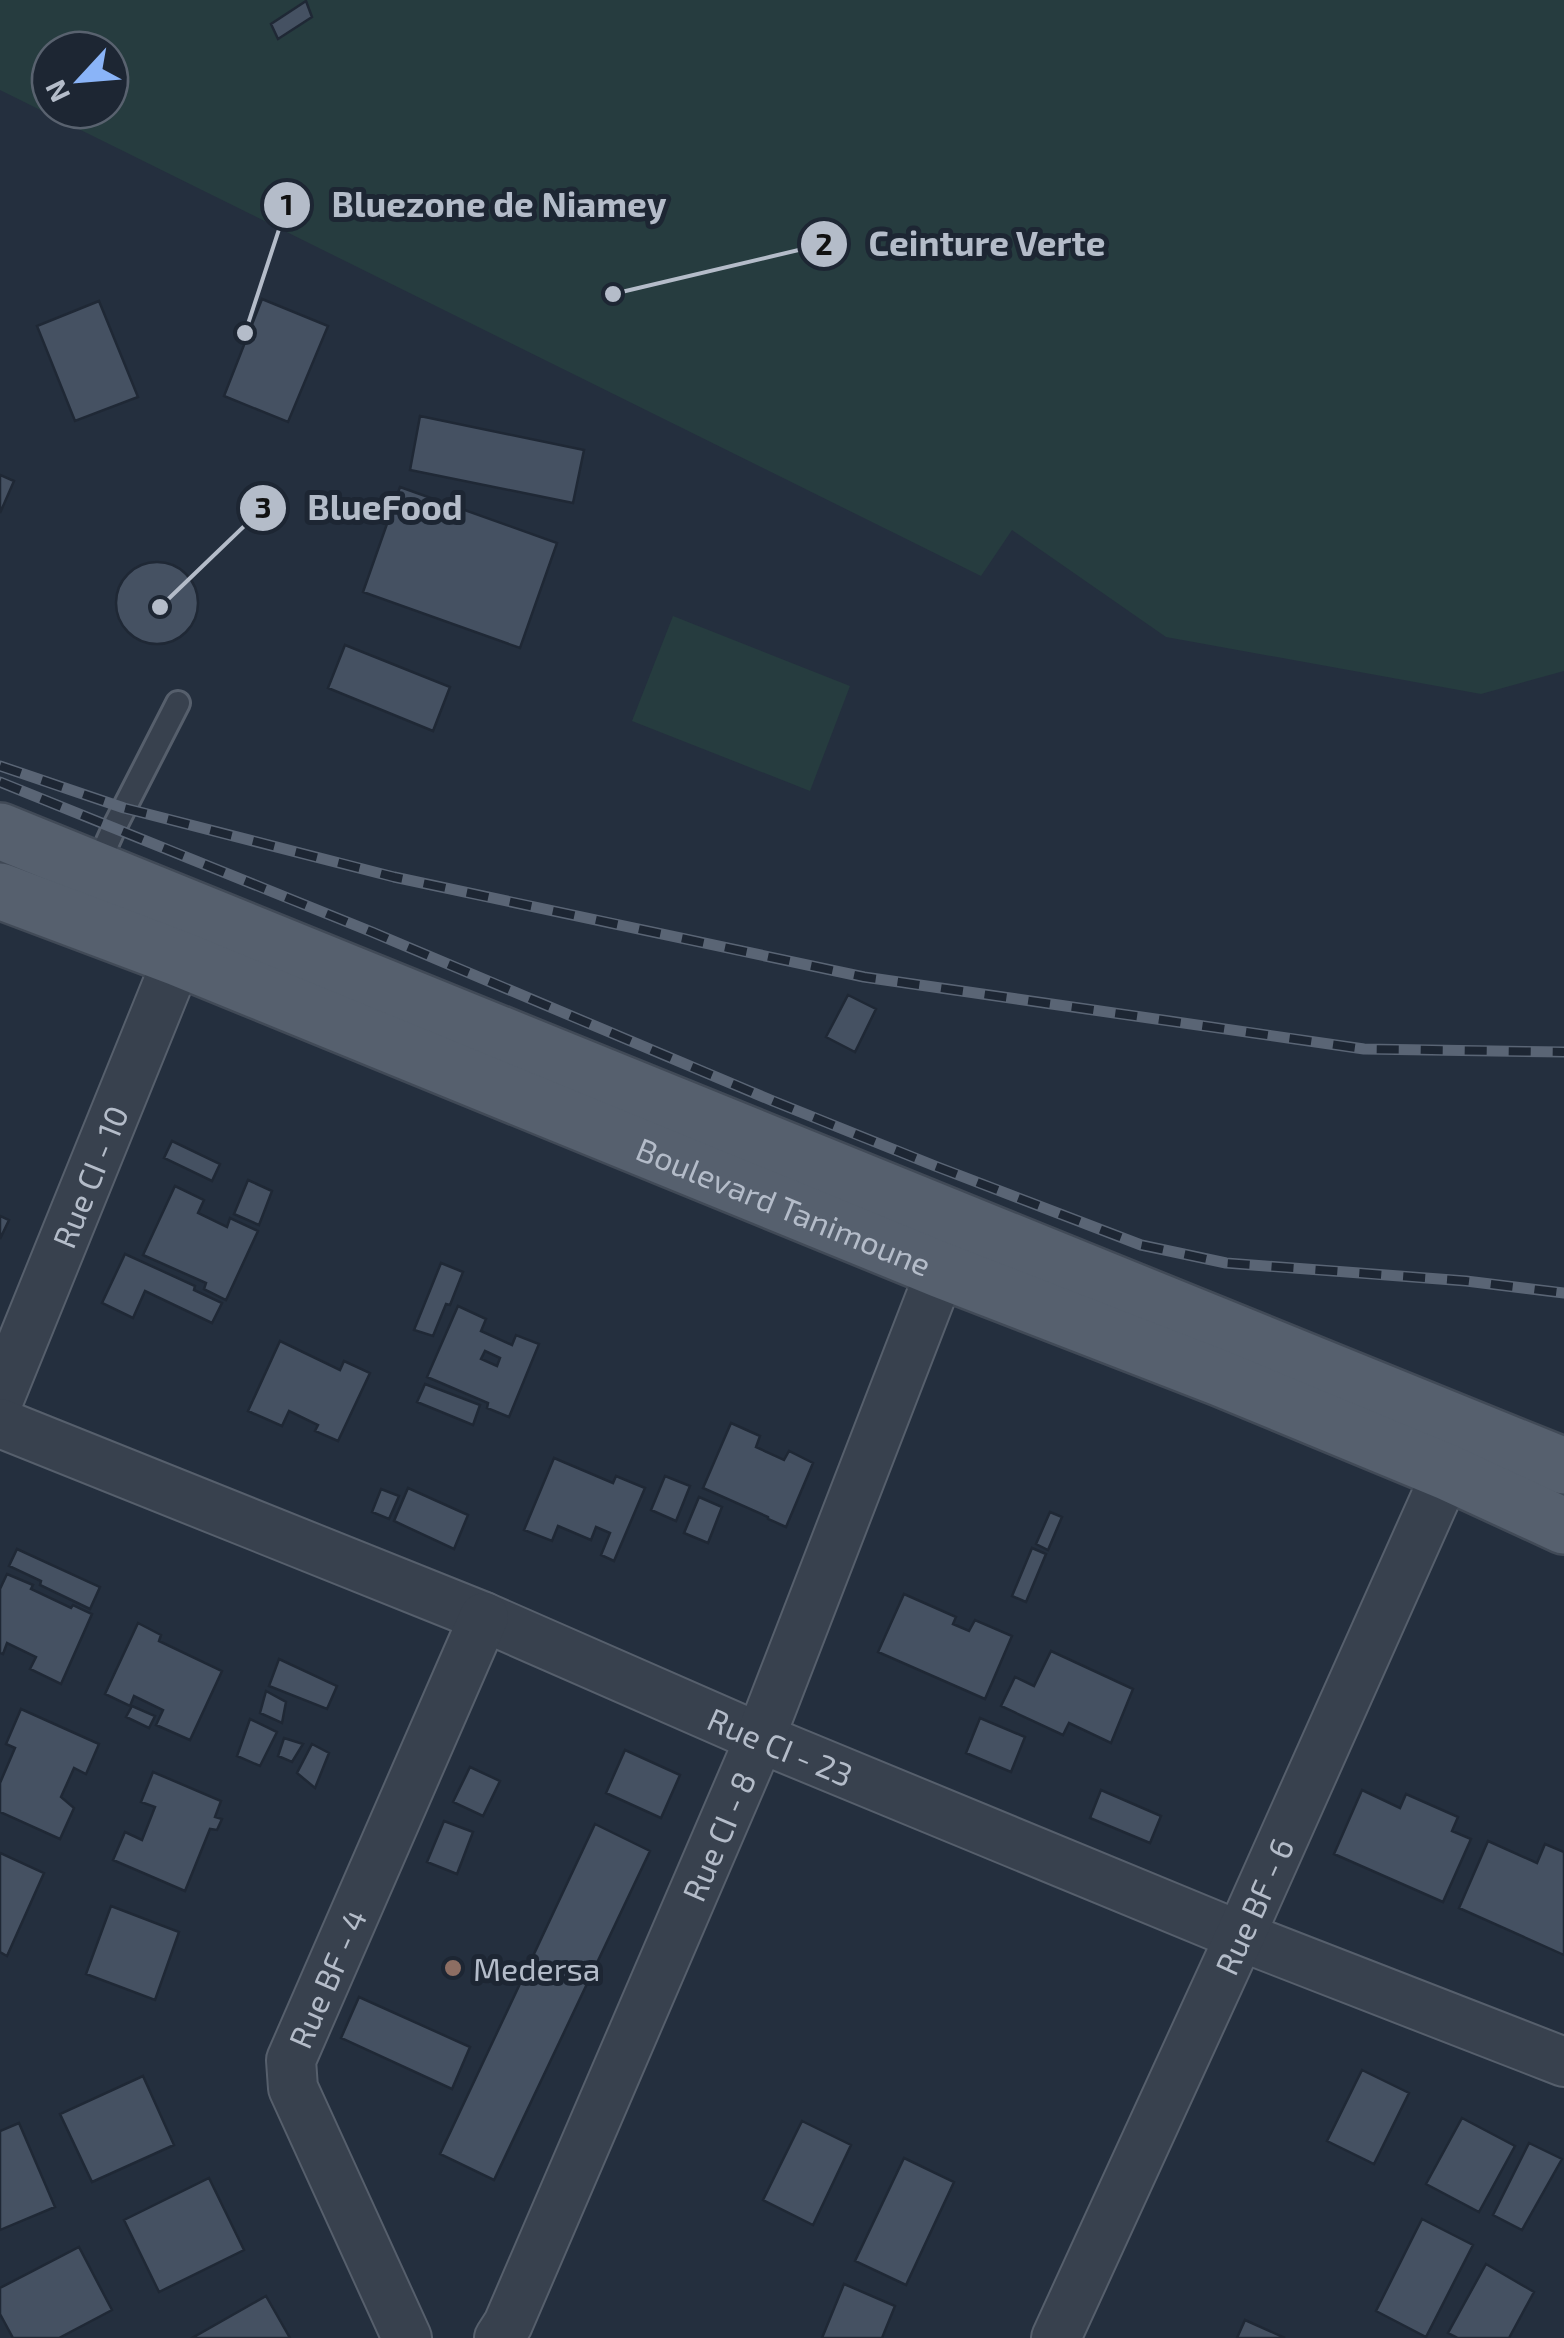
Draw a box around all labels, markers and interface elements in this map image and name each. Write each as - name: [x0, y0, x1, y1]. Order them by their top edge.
- north arrow: [30, 30, 130, 130]
- text: N: [37, 75, 76, 108]
- callout: Bluezone de Niamey: [262, 172, 687, 237]
- text: Bluezone de Niamey: [332, 182, 667, 225]
- text: 1: [281, 185, 293, 221]
- callout: Ceinture Verte: [799, 212, 1126, 277]
- text: Ceinture Verte: [868, 221, 1106, 263]
- text: 2: [815, 225, 833, 261]
- callout: BlueFood: [238, 475, 483, 540]
- text: BlueFood: [307, 485, 463, 527]
- text: 3: [254, 488, 272, 524]
- street label: Rue CI - 10: [44, 1100, 135, 1253]
- street label: Boulevard Tanimoune: [631, 1129, 937, 1283]
- street label: Rue CI - 23: [702, 1699, 859, 1793]
- street label: Rue CI - 8: [673, 1765, 762, 1906]
- street label: Rue BF - 6: [1206, 1832, 1300, 1980]
- street label: Rue BF - 4: [280, 1903, 373, 2053]
- place label: Medersa: [473, 1949, 600, 1987]
- marker: Medersa: [442, 1957, 464, 1979]

